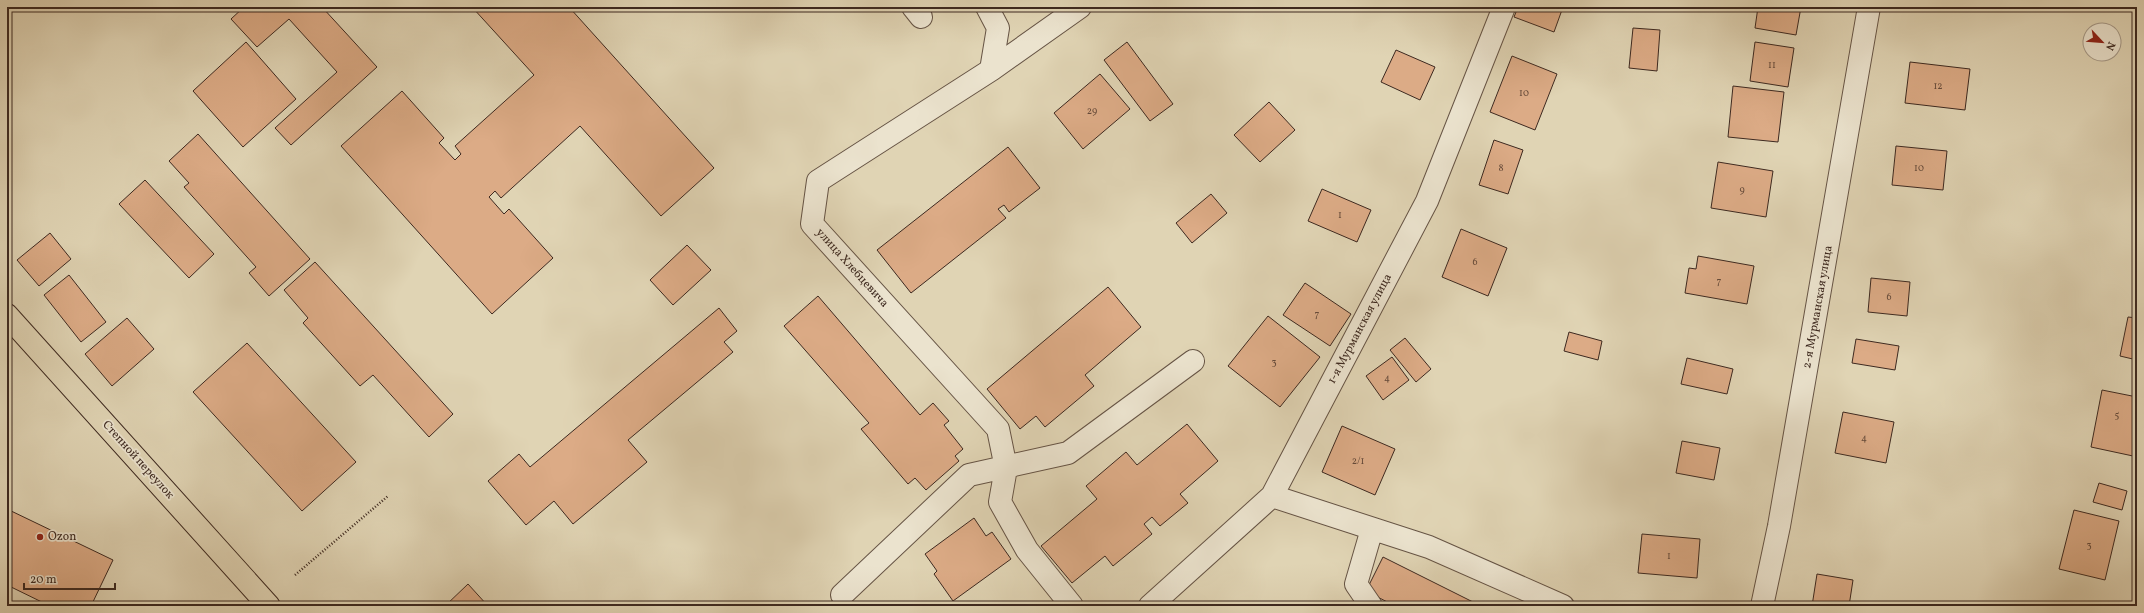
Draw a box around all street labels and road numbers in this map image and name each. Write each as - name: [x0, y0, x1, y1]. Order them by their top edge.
- street label: улица Хлебцевича: [812, 225, 892, 311]
- street label: 2-я Мурманская улица: [1799, 244, 1837, 370]
- street label: 1-я Мурманская улица: [1324, 271, 1396, 387]
- street label: Степной переулок: [99, 417, 178, 503]

